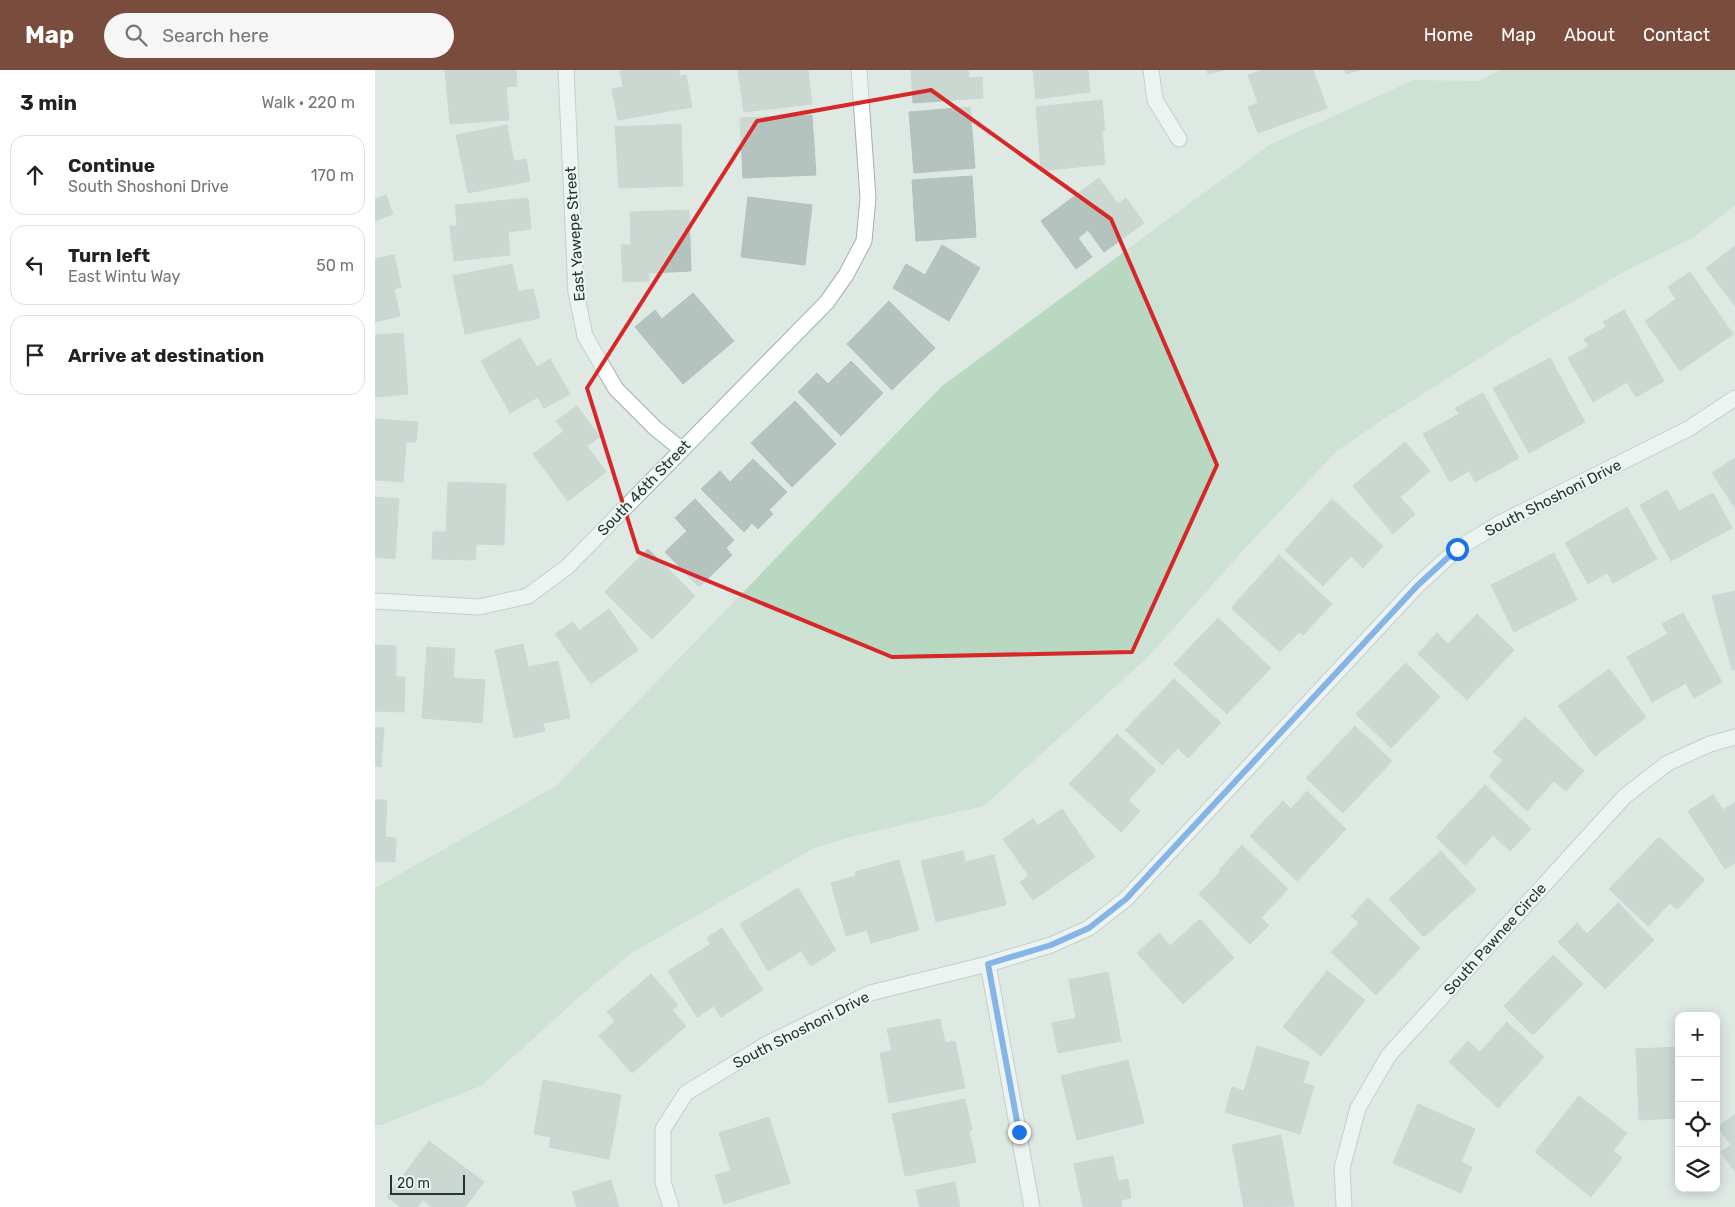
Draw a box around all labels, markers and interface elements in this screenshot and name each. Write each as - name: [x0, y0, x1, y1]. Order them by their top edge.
- search box: [104, 13, 454, 58]
- text: Map: [25, 21, 74, 49]
- icon: search: [122, 21, 150, 49]
- text: Search here: [162, 24, 269, 47]
- text: Home: [1424, 24, 1473, 46]
- text: Map: [1501, 24, 1536, 46]
- text: About: [1564, 24, 1615, 46]
- text: Contact: [1643, 24, 1710, 46]
- text: 3 min: [20, 90, 77, 115]
- text: Walk · 220 m: [262, 93, 355, 112]
- text: Continue: [68, 154, 155, 177]
- icon: ahead: [21, 161, 49, 189]
- text: 170 m: [311, 166, 354, 185]
- street label: East Yawepe Street: [561, 166, 589, 302]
- text: South Shoshoni Drive: [68, 177, 229, 196]
- text: Turn left: [68, 244, 150, 267]
- icon: left: [21, 251, 49, 279]
- text: 50 m: [316, 256, 354, 275]
- text: East Wintu Way: [68, 267, 180, 286]
- icon: arrive: [21, 341, 49, 369]
- text: Arrive at destination: [68, 344, 264, 367]
- street label: South 46th Street: [594, 436, 694, 540]
- street label: South Shoshoni Drive: [1482, 456, 1624, 540]
- route start: [1446, 538, 1469, 561]
- street label: South Pawnee Circle: [1440, 879, 1550, 999]
- street label: South Shoshoni Drive: [730, 988, 872, 1072]
- map controls: [1675, 1012, 1720, 1192]
- button: +: [1675, 1012, 1720, 1057]
- button: −: [1675, 1057, 1720, 1102]
- button: locate: [1675, 1102, 1720, 1147]
- route end: [1008, 1121, 1031, 1144]
- button: layers: [1675, 1147, 1720, 1192]
- scale bar: [390, 1172, 465, 1195]
- text: 20 m: [397, 1175, 430, 1192]

